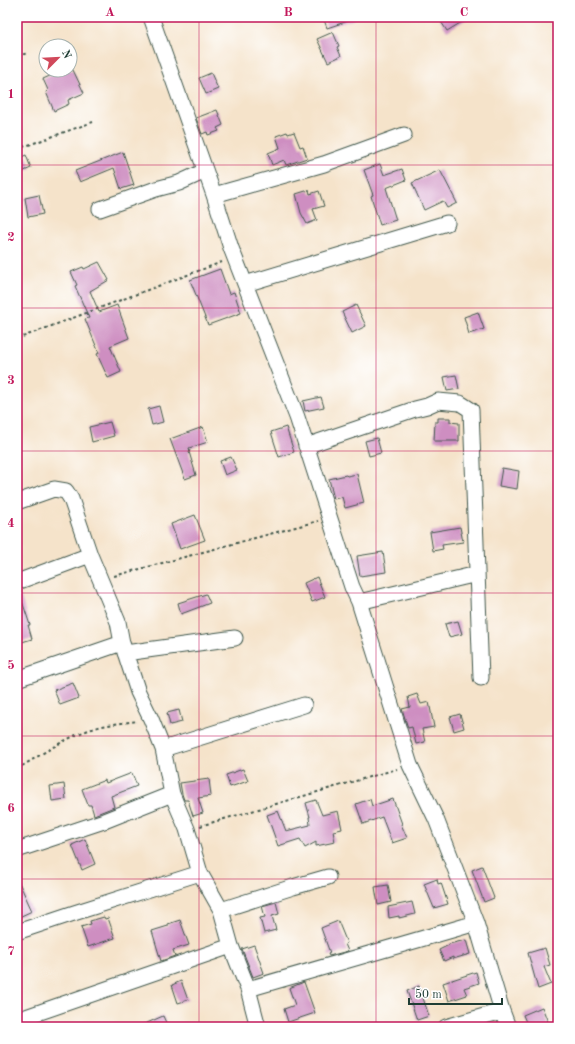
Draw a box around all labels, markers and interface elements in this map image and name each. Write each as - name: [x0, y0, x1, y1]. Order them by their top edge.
- text: A: [105, 6, 115, 19]
- text: B: [283, 6, 293, 19]
- text: C: [460, 6, 468, 19]
- north arrow: [38, 38, 78, 78]
- text: N: [59, 48, 73, 61]
- text: 1: [7, 88, 15, 101]
- text: 2: [7, 231, 15, 244]
- text: 3: [7, 374, 15, 387]
- text: 4: [7, 517, 15, 530]
- text: 5: [7, 659, 15, 672]
- text: 6: [7, 802, 15, 815]
- text: 7: [7, 945, 15, 958]
- scale bar: [409, 980, 502, 1006]
- text: 50 m: [415, 988, 442, 1001]

